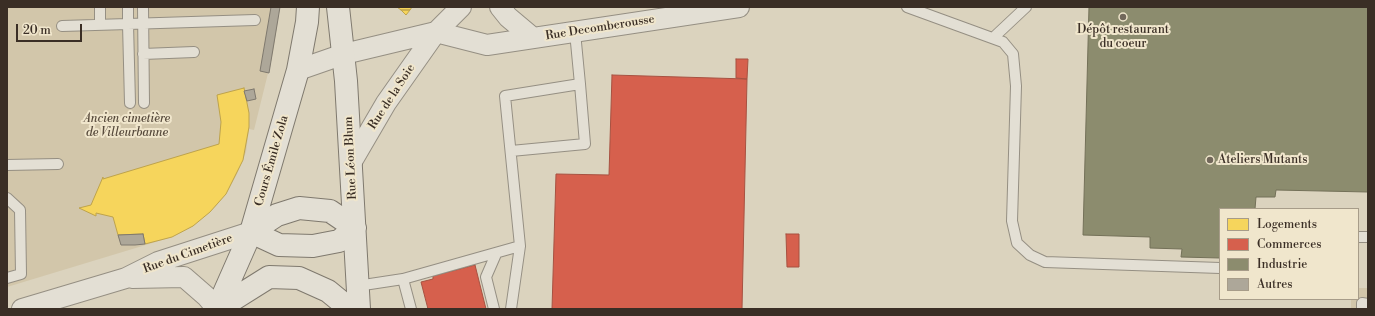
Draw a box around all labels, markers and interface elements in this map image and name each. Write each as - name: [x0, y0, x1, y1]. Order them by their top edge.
- street label: Rue Decomberousse: [544, 12, 656, 44]
- marker: Dépôt restaurant du coeur: [1118, 12, 1128, 22]
- scale bar: [18, 16, 84, 42]
- text: 20 m: [23, 23, 51, 38]
- place label: Dépôt restaurant du coeur: [1077, 23, 1169, 51]
- street label: Rue de la Soie: [366, 62, 418, 132]
- park label: Ancien cimetière de Villeurbanne: [84, 112, 170, 140]
- street label: Cours Émile Zola: [252, 114, 292, 208]
- street label: Rue Léon Blum: [342, 116, 360, 200]
- place label: Ateliers Mutants: [1218, 153, 1308, 167]
- marker: Ateliers Mutants: [1205, 155, 1215, 165]
- legend: [1219, 208, 1359, 300]
- text: Logements: [1257, 217, 1317, 232]
- street label: Rue du Cimetière: [141, 231, 235, 277]
- text: Commerces: [1257, 237, 1322, 252]
- text: Industrie: [1257, 257, 1307, 272]
- text: Autres: [1257, 277, 1293, 292]

